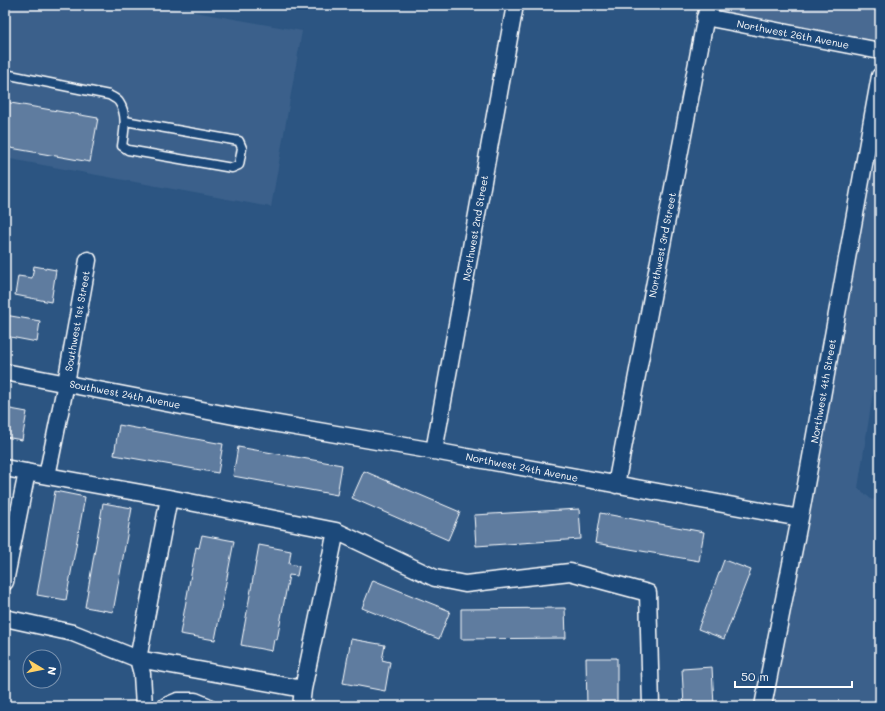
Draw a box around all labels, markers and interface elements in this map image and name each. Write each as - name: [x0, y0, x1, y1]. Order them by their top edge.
- street label: Northwest 26th Avenue: [736, 16, 850, 52]
- street label: Northwest 2nd Street: [459, 174, 491, 282]
- street label: Northwest 3rd Street: [645, 191, 679, 299]
- street label: Southwest 1st Street: [61, 269, 93, 373]
- street label: Northwest 4th Street: [807, 338, 839, 444]
- street label: Southwest 24th Avenue: [68, 376, 182, 412]
- street label: Northwest 24th Avenue: [465, 449, 579, 485]
- north arrow: [22, 649, 62, 689]
- scale bar: [735, 663, 852, 689]
- text: N: [44, 665, 60, 676]
- text: 50 m: [741, 668, 769, 684]

